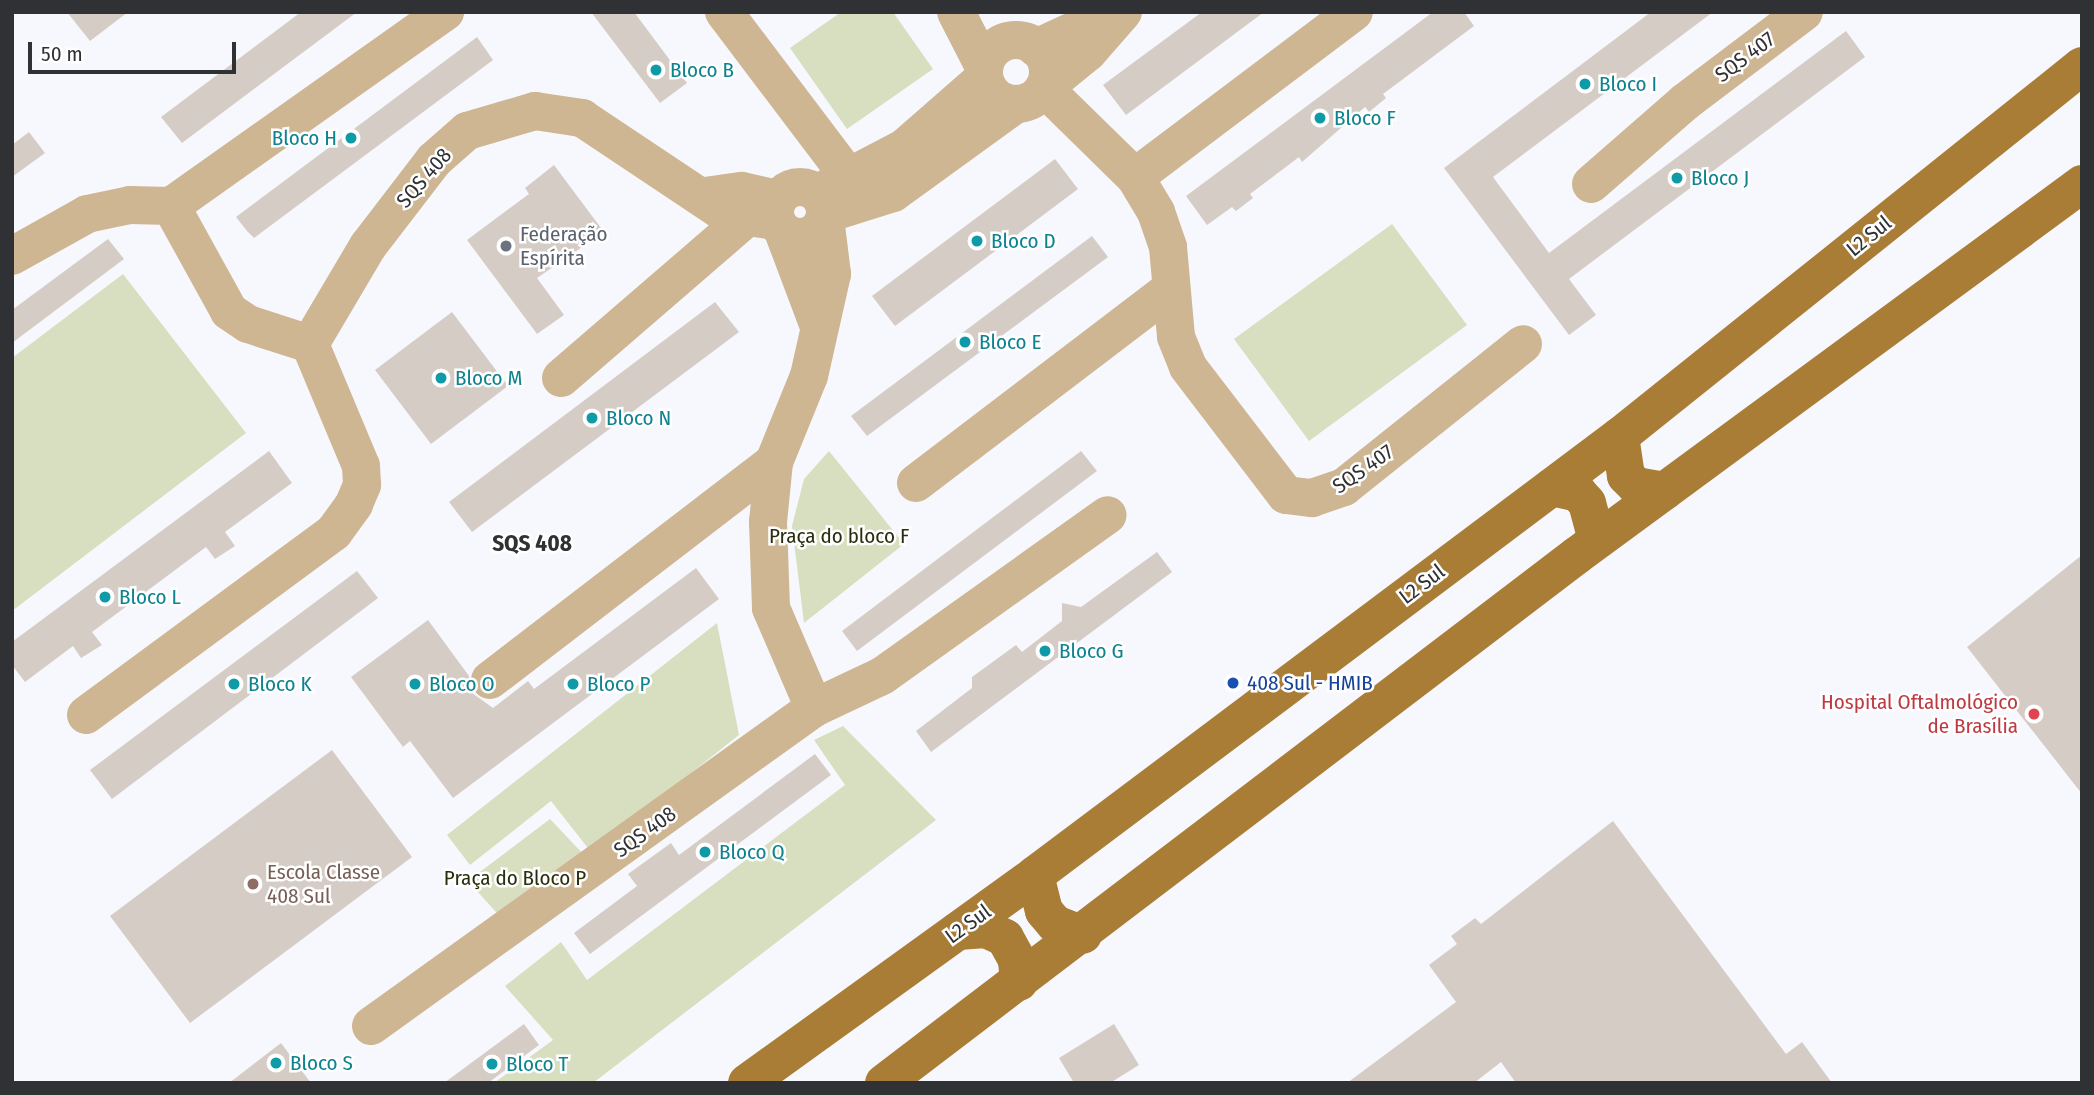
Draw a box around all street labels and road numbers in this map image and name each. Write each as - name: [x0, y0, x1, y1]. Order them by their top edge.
- street label: SQS 407: [1710, 26, 1780, 88]
- street label: SQS 408: [391, 143, 457, 213]
- street label: L2 Sul: [1842, 210, 1896, 262]
- street label: SQS 407: [1328, 439, 1398, 499]
- street label: L2 Sul: [1394, 559, 1450, 609]
- street label: SQS 408: [609, 801, 681, 863]
- street label: L2 Sul: [940, 899, 996, 949]

